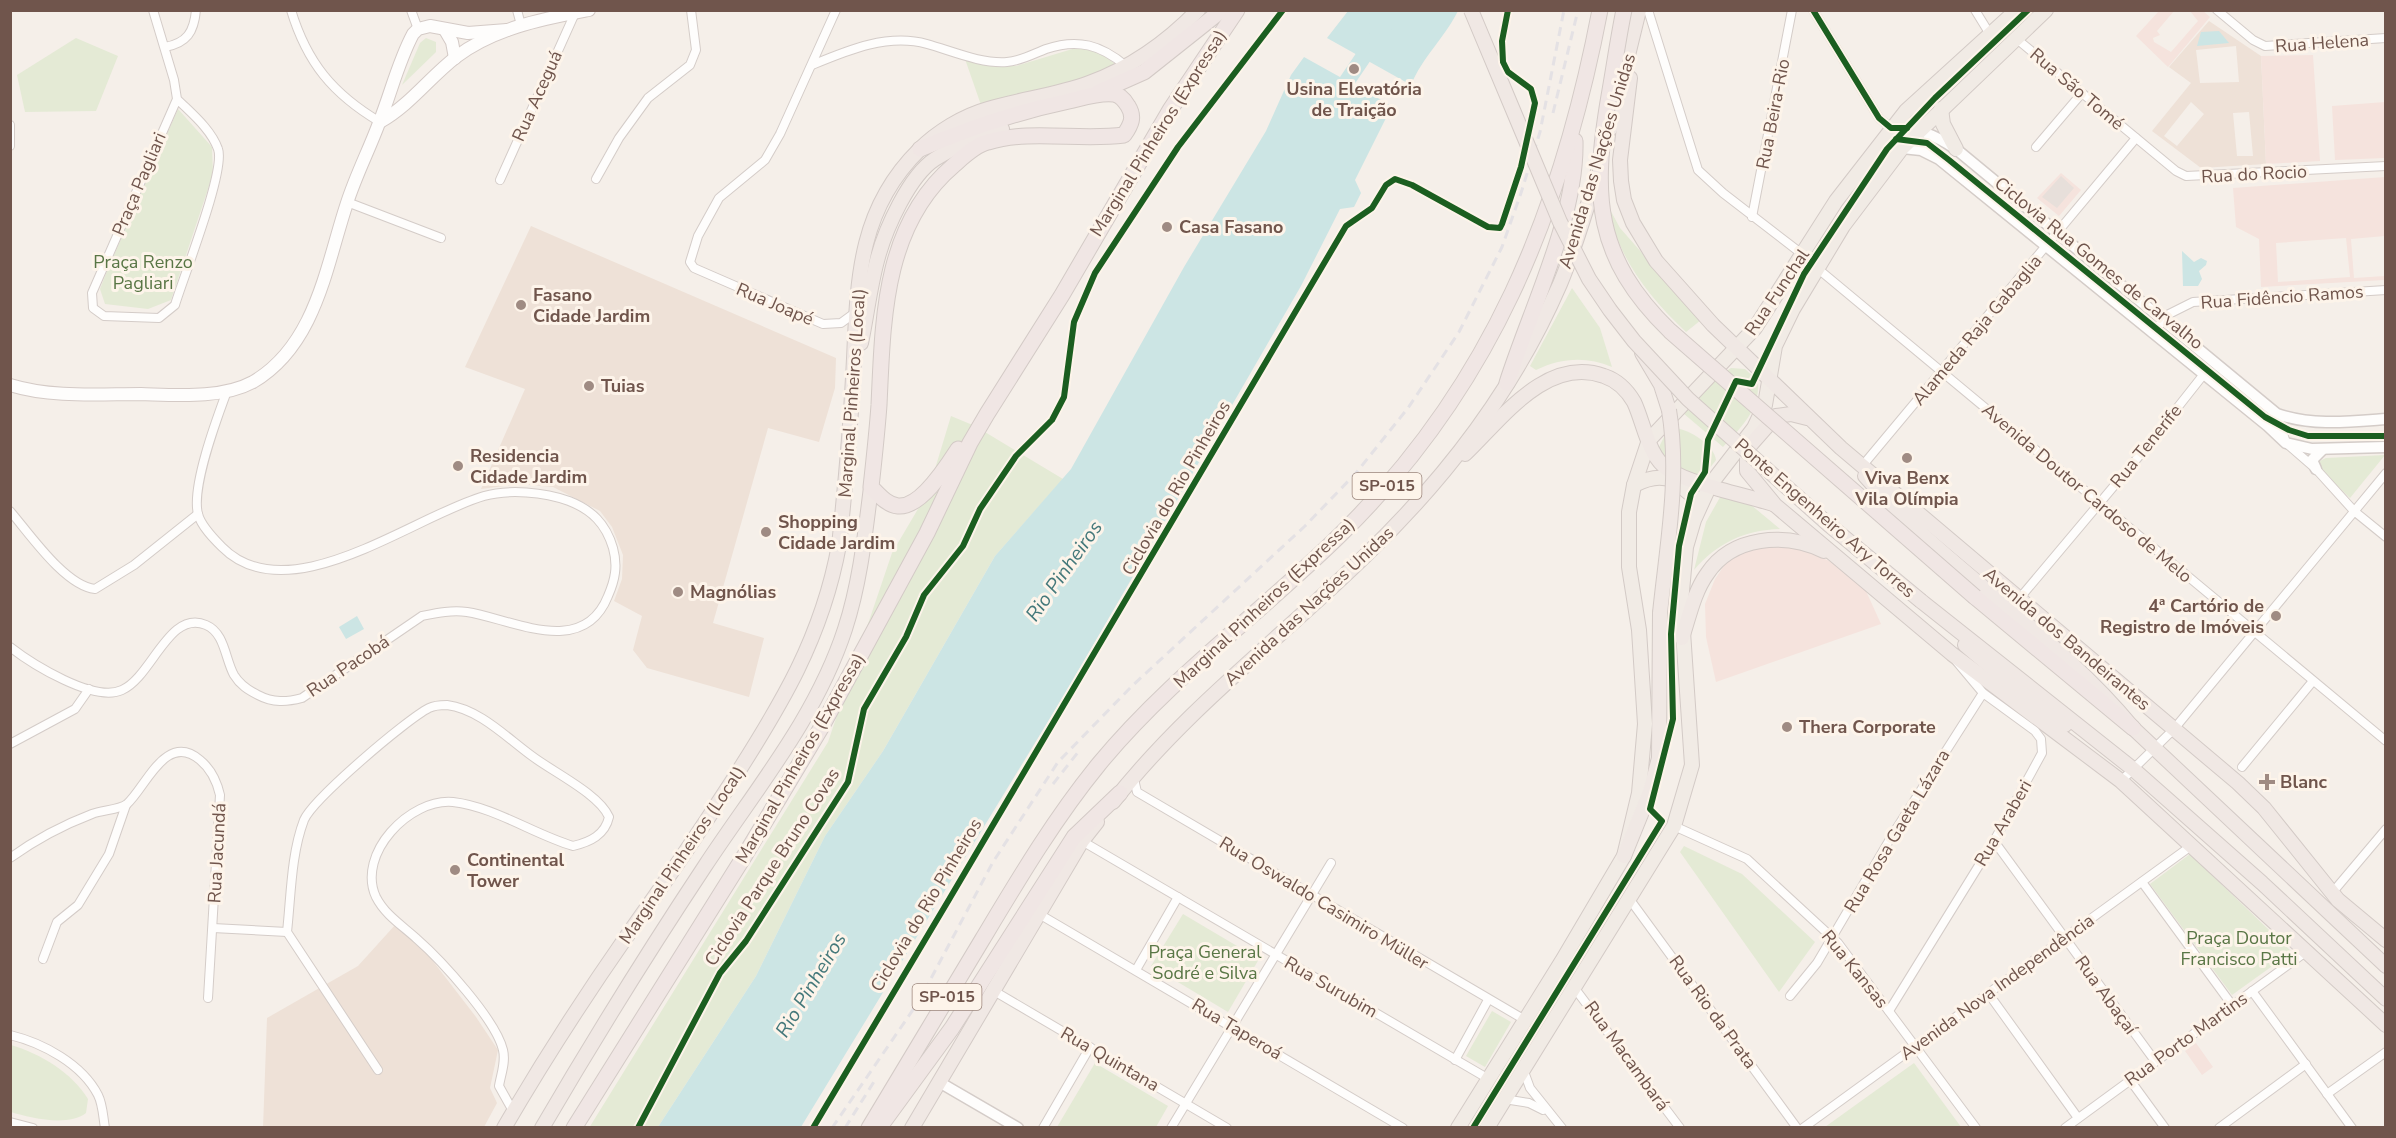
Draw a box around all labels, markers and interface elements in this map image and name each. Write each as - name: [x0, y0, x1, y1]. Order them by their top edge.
- street label: Marginal Pinheiros (Expressa): [1084, 25, 1232, 241]
- street label: Rua Helena: [2274, 28, 2370, 58]
- street label: Rua São Tomé: [2025, 43, 2129, 135]
- street label: Rua Aceguá: [506, 47, 568, 145]
- street label: Avenida das Nações Unidas: [1553, 50, 1641, 272]
- street label: Rua Beira-Rio: [1751, 57, 1795, 171]
- marker: Usina Elevatória de Traição: [1347, 62, 1361, 76]
- place label: Usina Elevatória de Traição: [1286, 77, 1422, 122]
- street label: Praça Pagliari: [106, 129, 172, 239]
- street label: Rua do Rocio: [2201, 159, 2307, 189]
- street label: Ciclovia Rua Gomes de Carvalho: [1990, 171, 2208, 355]
- place label: Casa Fasano: [1179, 215, 1283, 239]
- marker: Casa Fasano: [1160, 220, 1174, 234]
- street label: Rua Funchal: [1739, 243, 1815, 340]
- park label: Praça Renzo Pagliari: [93, 250, 193, 295]
- street label: Alameda Raja Gabaglia: [1907, 250, 2047, 410]
- street label: Rua Joapé: [733, 277, 817, 331]
- street label: Rua Fidêncio Ramos: [2200, 279, 2364, 315]
- place label: Fasano Cidade Jardim: [533, 283, 650, 328]
- street label: Marginal Pinheiros (Local): [833, 287, 871, 499]
- marker: Fasano Cidade Jardim: [514, 298, 528, 312]
- place label: Tuias: [601, 374, 645, 398]
- marker: Tuias: [582, 379, 596, 393]
- street label: Ciclovia do Rio Pinheiros: [1116, 396, 1236, 580]
- street label: Avenida Doutor Cardoso de Melo: [1977, 398, 2197, 588]
- street label: Rua Tenerife: [2105, 399, 2187, 493]
- street label: Ponte Engenheiro Ary Torres: [1730, 433, 1920, 603]
- place label: Residencia Cidade Jardim: [470, 444, 587, 489]
- marker: Viva Benx Vila Olímpia: [1900, 451, 1914, 465]
- marker: Residencia Cidade Jardim: [451, 459, 465, 473]
- place label: Viva Benx Vila Olímpia: [1854, 466, 1959, 511]
- road number: SP-015: [1352, 473, 1422, 499]
- place label: Shopping Cidade Jardim: [778, 510, 895, 555]
- street label: Marginal Pinheiros (Expressa): [1168, 512, 1360, 694]
- water label: Rio Pinheiros: [1019, 515, 1109, 627]
- street label: Avenida das Nações Unidas: [1219, 521, 1399, 691]
- marker: Shopping Cidade Jardim: [759, 525, 773, 539]
- street label: Avenida dos Bandeirantes: [1978, 562, 2156, 716]
- place label: Magnólias: [690, 580, 776, 604]
- marker: Magnólias: [671, 585, 685, 599]
- place label: 4ª Cartório de Registro de Imóveis: [2100, 594, 2264, 639]
- marker: 4ª Cartório de Registro de Imóveis: [2269, 609, 2283, 623]
- street label: Rua Pacobá: [302, 629, 394, 703]
- street label: Marginal Pinheiros (Expressa): [730, 648, 870, 868]
- place label: Thera Corporate: [1799, 715, 1936, 739]
- marker: Thera Corporate: [1780, 720, 1794, 734]
- street label: Rua Rosa Gaeta Lázara: [1839, 745, 1955, 917]
- street label: Marginal Pinheiros (Local): [613, 761, 751, 949]
- street label: Ciclovia Parque Bruno Covas: [699, 764, 845, 970]
- place label: Blanc: [2280, 770, 2328, 794]
- marker: Blanc: [2258, 773, 2276, 791]
- street label: Rua Araberi: [1969, 775, 2037, 871]
- street label: Rua Jacundá: [202, 802, 232, 904]
- street label: Ciclovia do Rio Pinheiros: [865, 814, 987, 996]
- street label: Rua Oswaldo Casimiro Müller: [1215, 831, 1434, 975]
- place label: Continental Tower: [467, 848, 565, 893]
- marker: Continental Tower: [448, 863, 462, 877]
- street label: Avenida Nova Independência: [1895, 908, 2099, 1066]
- street label: Rua Kansas: [1816, 925, 1894, 1013]
- park label: Praça Doutor Francisco Patti: [2181, 926, 2297, 971]
- water label: Rio Pinheiros: [769, 928, 853, 1042]
- park label: Praça General Sodré e Silva: [1148, 940, 1262, 985]
- street label: Rua Rio da Prata: [1664, 950, 1762, 1074]
- street label: Rua Surubim: [1280, 951, 1382, 1023]
- street label: Rua Abaçaí: [2069, 951, 2143, 1040]
- road number: SP-015: [912, 984, 982, 1010]
- street label: Rua Porto Martins: [2120, 986, 2252, 1092]
- street label: Rua Taperoá: [1187, 993, 1287, 1065]
- street label: Rua Macambará: [1579, 996, 1675, 1116]
- street label: Rua Quintana: [1056, 1021, 1164, 1097]

